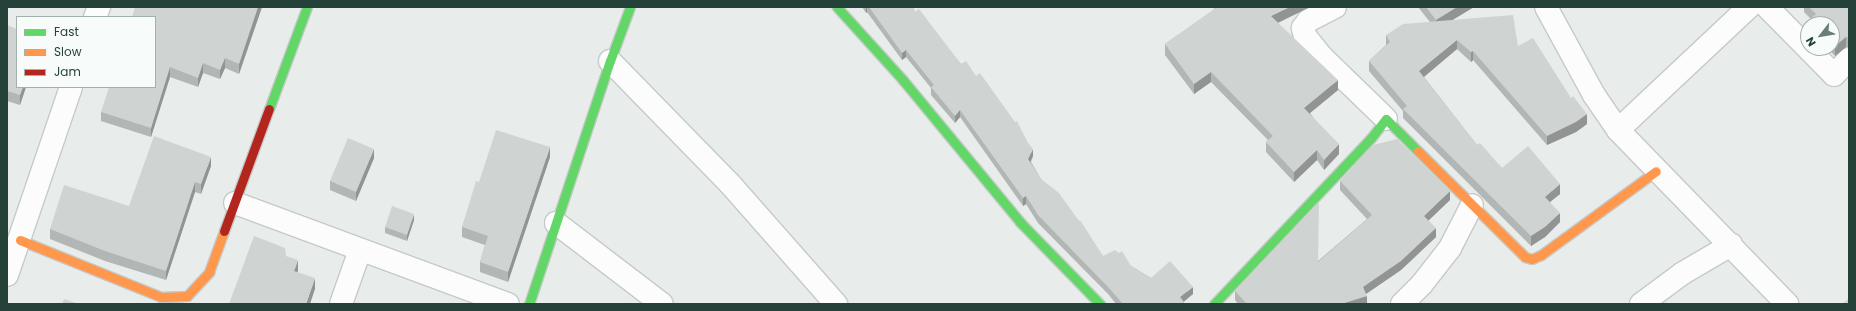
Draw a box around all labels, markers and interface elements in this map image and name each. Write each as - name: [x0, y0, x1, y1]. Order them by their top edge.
- legend: [16, 16, 156, 88]
- north arrow: [1800, 16, 1840, 56]
- text: Fast: [54, 23, 79, 40]
- text: N: [1802, 34, 1820, 49]
- text: Slow: [54, 43, 82, 60]
- text: Jam: [54, 63, 81, 80]

